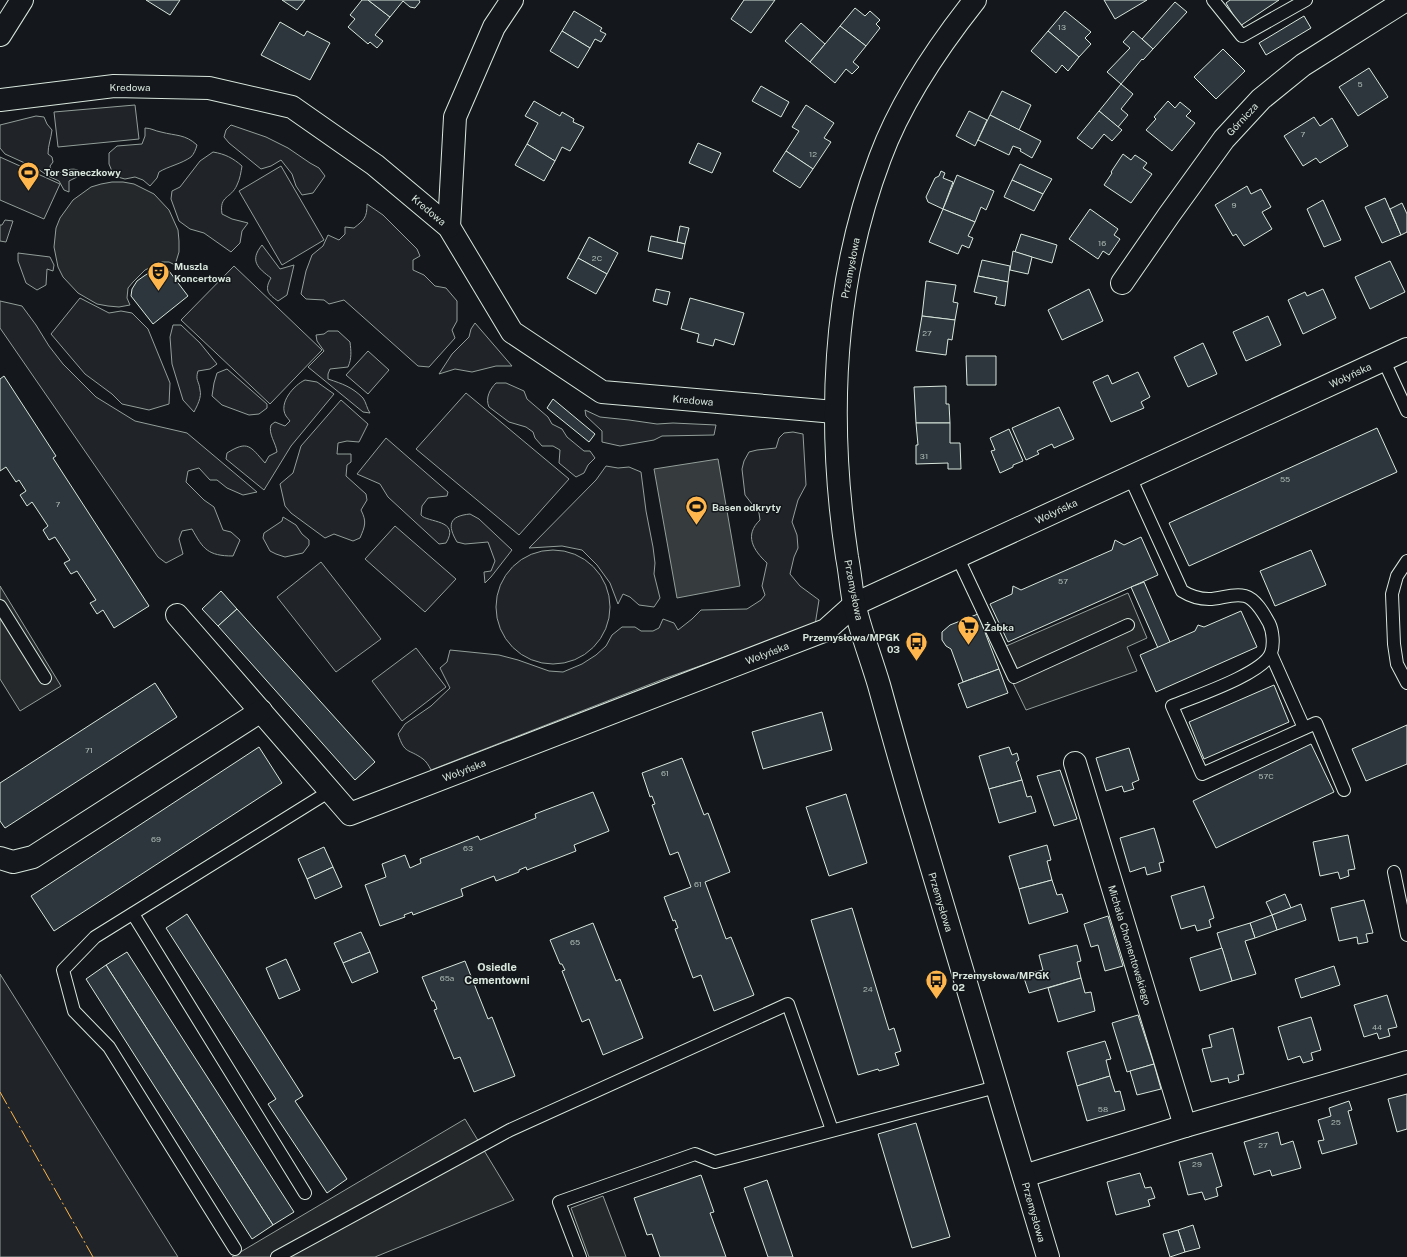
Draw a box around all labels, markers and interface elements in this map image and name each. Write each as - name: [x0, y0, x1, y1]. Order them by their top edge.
- house number: 13: [1058, 22, 1066, 32]
- house number: 5: [1357, 79, 1363, 89]
- street label: Kredowa: [109, 81, 151, 93]
- street label: Górnicza: [1224, 100, 1260, 138]
- house number: 7: [1301, 129, 1306, 139]
- house number: 12: [809, 149, 817, 159]
- sports icon: Tor Saneczkowy: [15, 159, 41, 192]
- place label: Tor Saneczkowy: [44, 166, 121, 178]
- street label: Kredowa: [409, 192, 449, 228]
- house number: 9: [1232, 200, 1237, 210]
- street label: Przemysłowa: [838, 237, 862, 299]
- house number: 16: [1098, 238, 1106, 248]
- house number: 2C: [592, 253, 603, 263]
- theatre icon: Muszla Koncertowa: [145, 259, 171, 292]
- place label: Muszla Koncertowa: [174, 260, 231, 284]
- house number: 27: [922, 328, 932, 338]
- street label: Wołyńska: [1327, 360, 1373, 390]
- street label: Kredowa: [672, 392, 714, 408]
- house number: 31: [920, 451, 928, 461]
- house number: 55: [1280, 474, 1290, 484]
- sports icon: Basen odkryty: [684, 494, 710, 527]
- street label: Wołyńska: [1033, 496, 1079, 526]
- house number: 7: [56, 499, 61, 509]
- place label: Basen odkryty: [712, 501, 782, 513]
- street label: Przemysłowa: [842, 559, 866, 621]
- house number: 57: [1058, 576, 1068, 586]
- supermarket icon: Żabka: [956, 614, 982, 647]
- place label: Żabka: [984, 621, 1014, 633]
- bus stop icon: Przemysłowa/MPGK 03: [903, 630, 929, 663]
- place label: Przemysłowa/MPGK 03: [802, 631, 900, 655]
- street label: Wołyńska: [744, 639, 790, 667]
- house number: 71: [85, 745, 93, 755]
- street label: Wołyńska: [441, 756, 487, 784]
- house number: 61: [661, 768, 669, 778]
- house number: 57C: [1258, 771, 1274, 781]
- house number: 69: [151, 834, 161, 844]
- house number: 63: [463, 843, 473, 853]
- street label: Przemysłowa: [926, 871, 956, 933]
- house number: 61: [694, 879, 702, 889]
- street label: Michała Chomentowskiego: [1106, 883, 1154, 1007]
- house number: 65: [570, 937, 580, 947]
- district label: Osiedle Cementowni: [464, 961, 530, 986]
- bus stop icon: Przemysłowa/MPGK 02: [923, 968, 949, 1001]
- place label: Przemysłowa/MPGK 02: [952, 969, 1050, 993]
- house number: 65a: [440, 973, 454, 983]
- house number: 24: [863, 984, 873, 994]
- house number: 44: [1372, 1022, 1382, 1032]
- house number: 58: [1098, 1104, 1108, 1114]
- house number: 25: [1331, 1117, 1341, 1127]
- house number: 27: [1258, 1140, 1268, 1150]
- house number: 29: [1192, 1159, 1202, 1169]
- street label: Przemysłowa: [1020, 1181, 1048, 1243]

